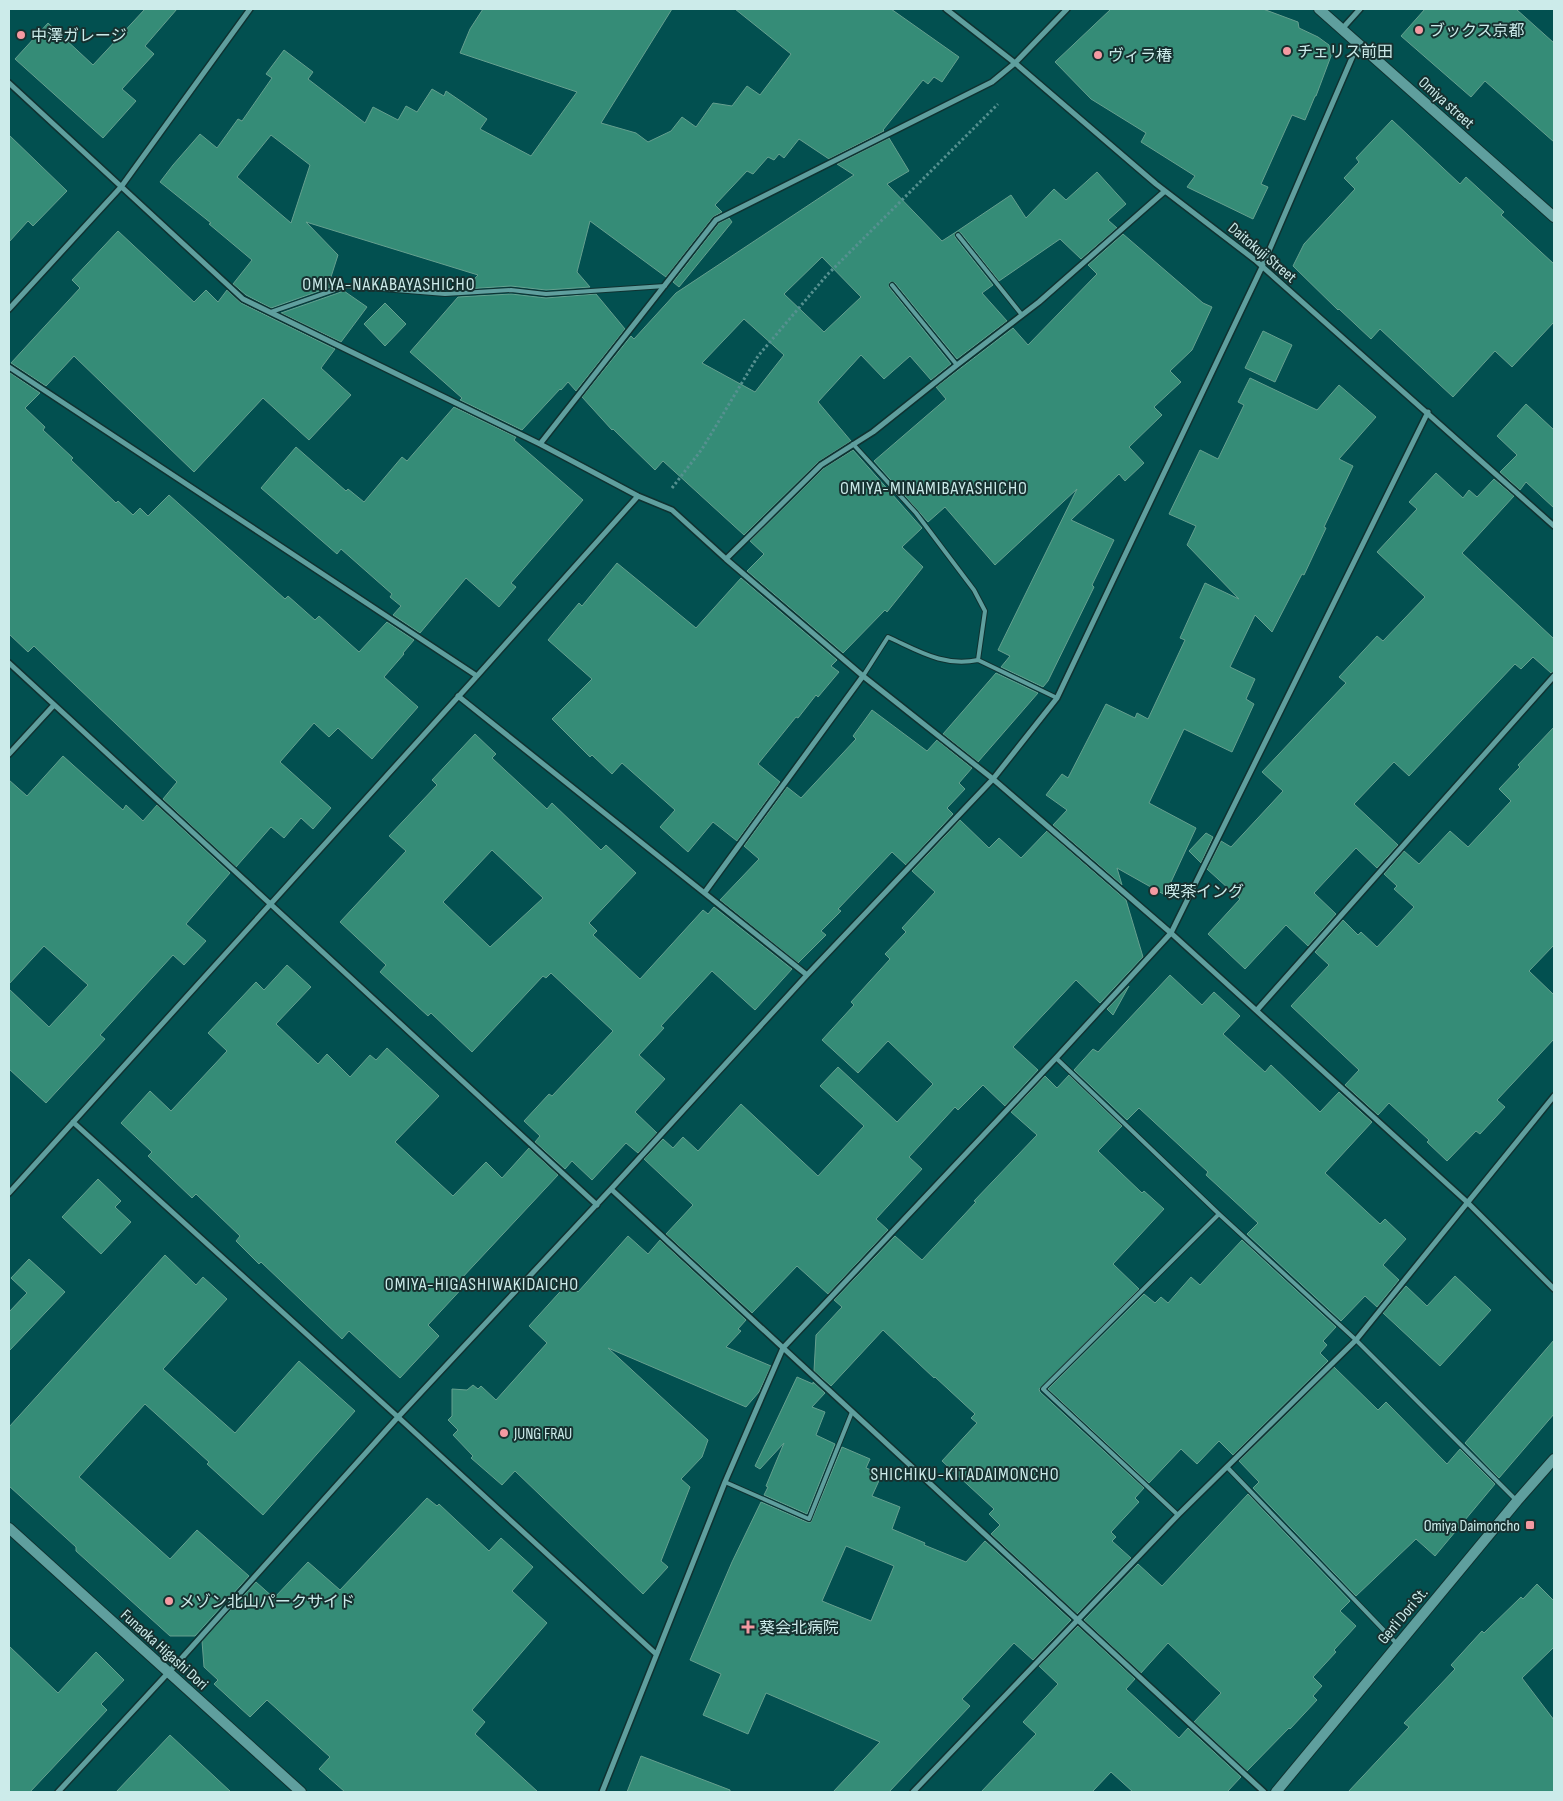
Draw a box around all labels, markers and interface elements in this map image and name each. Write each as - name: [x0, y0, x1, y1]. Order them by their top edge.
- place label: ブックス京都: [1429, 22, 1525, 41]
- marker: ブックス京都: [1413, 24, 1425, 36]
- place label: 中澤ガレージ: [31, 27, 127, 46]
- marker: 中澤ガレージ: [15, 29, 27, 41]
- place label: チェリス前田: [1297, 43, 1393, 62]
- marker: チェリス前田: [1281, 45, 1293, 57]
- place label: ヴィラ椿: [1108, 47, 1172, 66]
- marker: ヴィラ椿: [1092, 49, 1104, 61]
- street label: Omiya street: [1414, 73, 1478, 133]
- street label: Daitokuji Street: [1224, 219, 1300, 287]
- district label: OMIYA-NAKABAYASHICHO: [302, 274, 476, 295]
- district label: OMIYA-MINAMIBAYASHICHO: [840, 478, 1028, 499]
- place label: 喫茶イング: [1164, 883, 1244, 902]
- marker: 喫茶イング: [1148, 885, 1160, 897]
- district label: OMIYA-HIGASHIWAKIDAICHO: [385, 1274, 579, 1295]
- place label: JUNG FRAU: [513, 1425, 572, 1444]
- marker: JUNG FRAU: [498, 1427, 510, 1439]
- district label: SHICHIKU-KITADAIMONCHO: [870, 1464, 1060, 1485]
- place label: Omiya Daimoncho: [1424, 1517, 1520, 1536]
- marker: Omiya Daimoncho: [1524, 1519, 1536, 1531]
- street label: Gen'i Dori St.: [1374, 1584, 1432, 1648]
- place label: メゾン北山パークサイド: [179, 1593, 355, 1612]
- marker: メゾン北山パークサイド: [163, 1595, 175, 1607]
- street label: Funaoka Higashi Dori: [116, 1606, 212, 1694]
- place label: 葵会北病院: [759, 1619, 839, 1638]
- marker: 葵会北病院: [741, 1620, 755, 1634]

